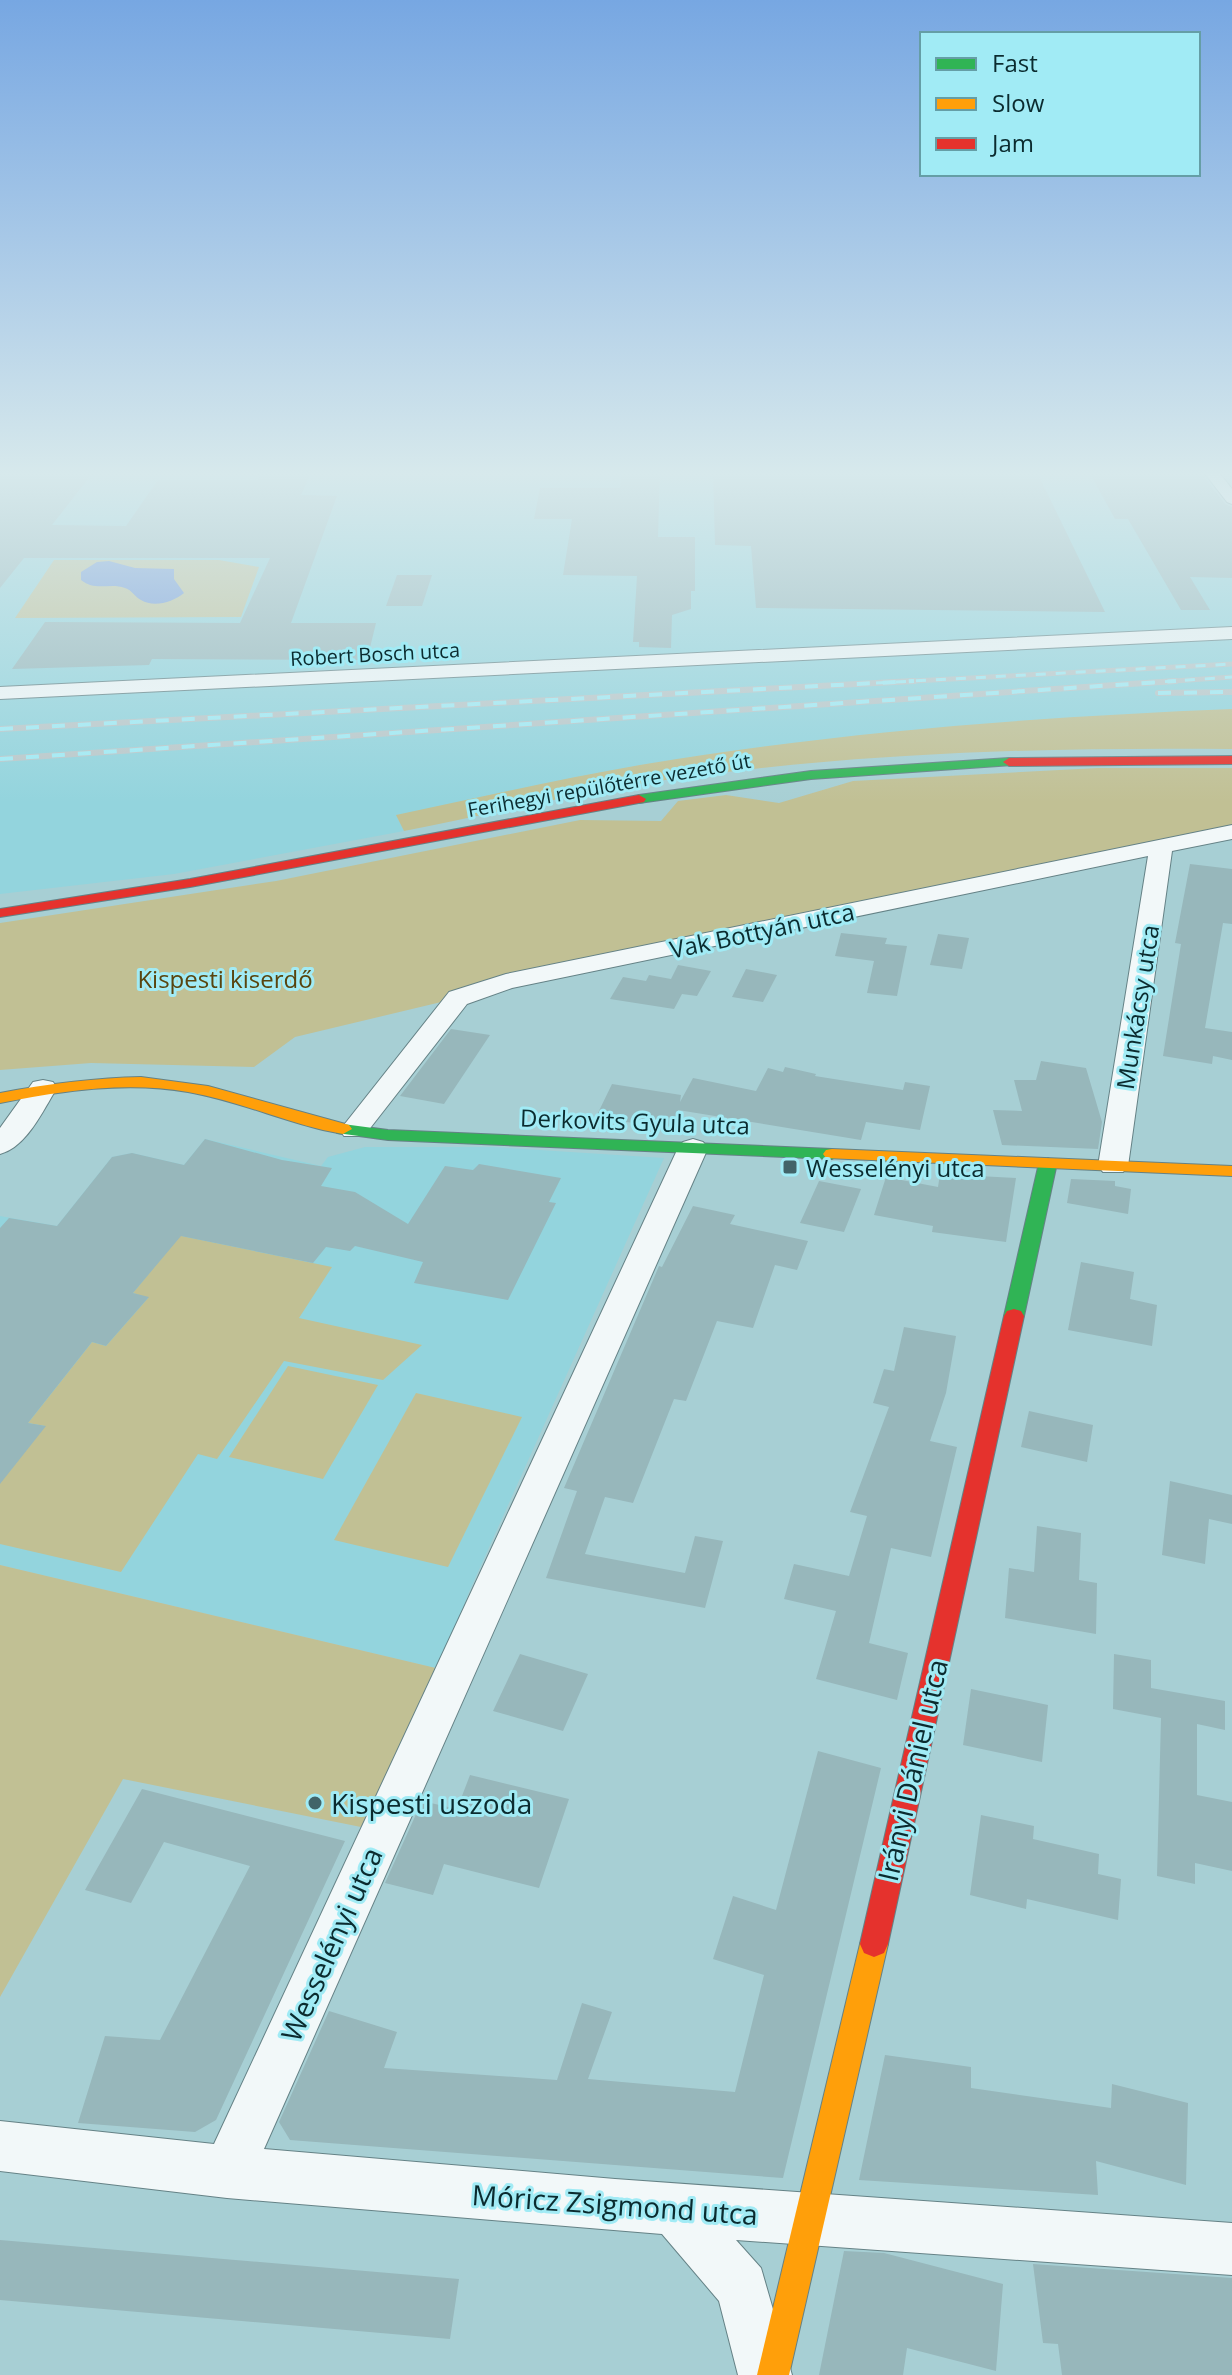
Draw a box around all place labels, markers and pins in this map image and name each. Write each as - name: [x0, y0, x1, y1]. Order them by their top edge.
- place label: Wesselényi utca: [806, 1151, 985, 1184]
- marker: Wesselényi utca: [781, 1158, 799, 1176]
- place label: Kispesti uszoda: [331, 1784, 532, 1822]
- marker: Kispesti uszoda: [306, 1794, 324, 1812]

